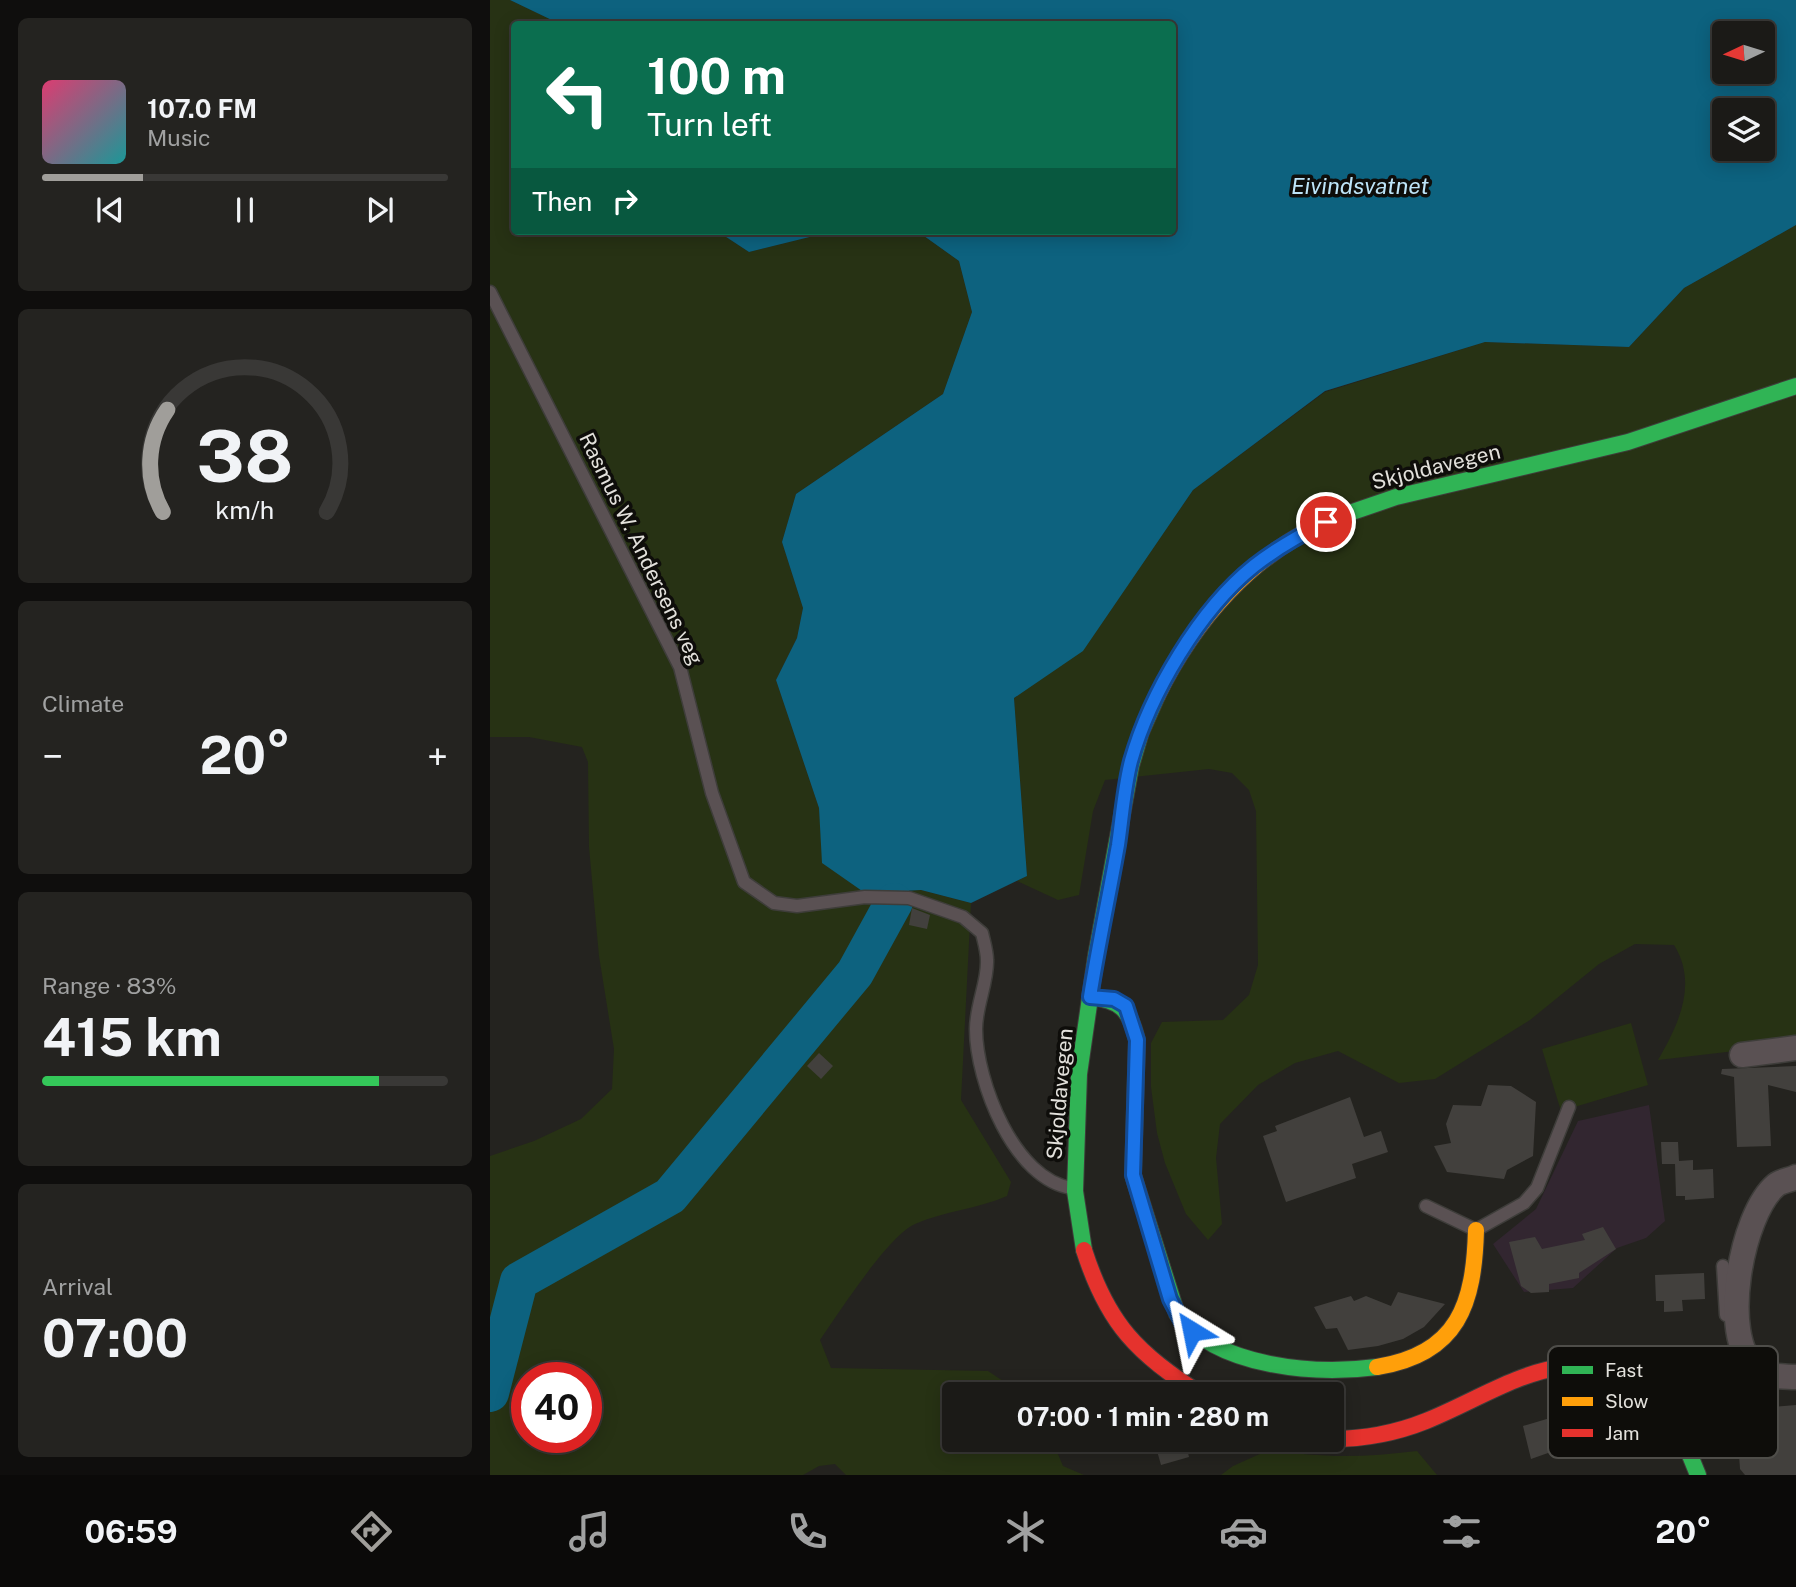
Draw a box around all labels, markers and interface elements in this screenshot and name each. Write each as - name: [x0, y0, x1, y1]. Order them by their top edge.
- north arrow: [1712, 21, 1774, 84]
- map controls: [1712, 21, 1775, 161]
- text: 100 m: [647, 47, 786, 105]
- icon: left: [532, 49, 623, 140]
- text: 107.0 FM: [147, 93, 257, 124]
- button: layers: [1712, 98, 1775, 161]
- text: Turn left: [647, 106, 772, 143]
- text: Music: [147, 124, 211, 151]
- water label: Eivindsvatnet: [1291, 172, 1429, 199]
- icon: right: [606, 182, 644, 220]
- text: Then: [532, 186, 592, 217]
- icon: previous: [91, 191, 129, 229]
- icon: pause: [226, 191, 264, 229]
- icon: next: [361, 191, 399, 229]
- text: 38: [196, 414, 294, 499]
- street label: Rasmus W. Andersens veg: [574, 429, 709, 669]
- street label: Skjoldavegen: [1369, 438, 1503, 495]
- pin: [1296, 492, 1356, 552]
- text: km/h: [216, 495, 274, 525]
- icon: arrive: [1307, 503, 1345, 541]
- text: Climate: [42, 690, 124, 717]
- text: 20°: [199, 725, 291, 786]
- text: −: [42, 734, 63, 779]
- text: +: [427, 734, 448, 779]
- text: Range · 83%: [42, 972, 176, 999]
- text: 415 km: [42, 1007, 222, 1068]
- street label: Skjoldavegen: [1041, 1027, 1078, 1161]
- text: Arrival: [42, 1273, 113, 1300]
- position arrow: [1155, 1294, 1229, 1368]
- text: 07:00: [42, 1308, 188, 1369]
- legend: [1548, 1346, 1778, 1458]
- text: Fast: [1605, 1359, 1643, 1381]
- speed limit sign: 40: [511, 1362, 602, 1453]
- text: Slow: [1605, 1390, 1649, 1412]
- text: 07:00 · 1 min · 280 m: [1017, 1401, 1269, 1432]
- text: Jam: [1605, 1422, 1639, 1444]
- icon: directions: [347, 1507, 396, 1556]
- icon: music: [565, 1507, 614, 1556]
- icon: phone: [783, 1507, 832, 1556]
- icon: climate: [1001, 1507, 1050, 1556]
- icon: car: [1219, 1507, 1268, 1556]
- icon: filters: [1437, 1507, 1486, 1556]
- text: 06:59: [85, 1513, 178, 1550]
- text: 20°: [1655, 1513, 1711, 1550]

